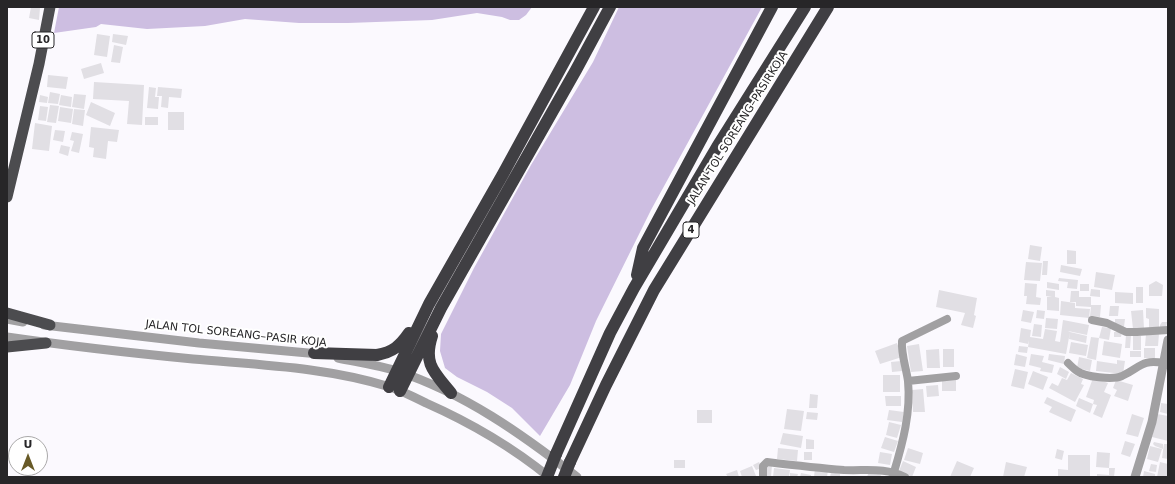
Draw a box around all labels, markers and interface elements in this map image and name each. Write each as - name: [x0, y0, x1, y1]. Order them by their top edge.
- road number: 10: [32, 32, 54, 48]
- street label: JALAN TOL SOREANG–PASIRKOJA: [685, 49, 791, 207]
- road number: 4: [683, 222, 699, 238]
- street label: JALAN TOL SOREANG–PASIR KOJA: [145, 318, 327, 350]
- north arrow: [8, 436, 48, 476]
- text: U: [24, 438, 32, 451]

